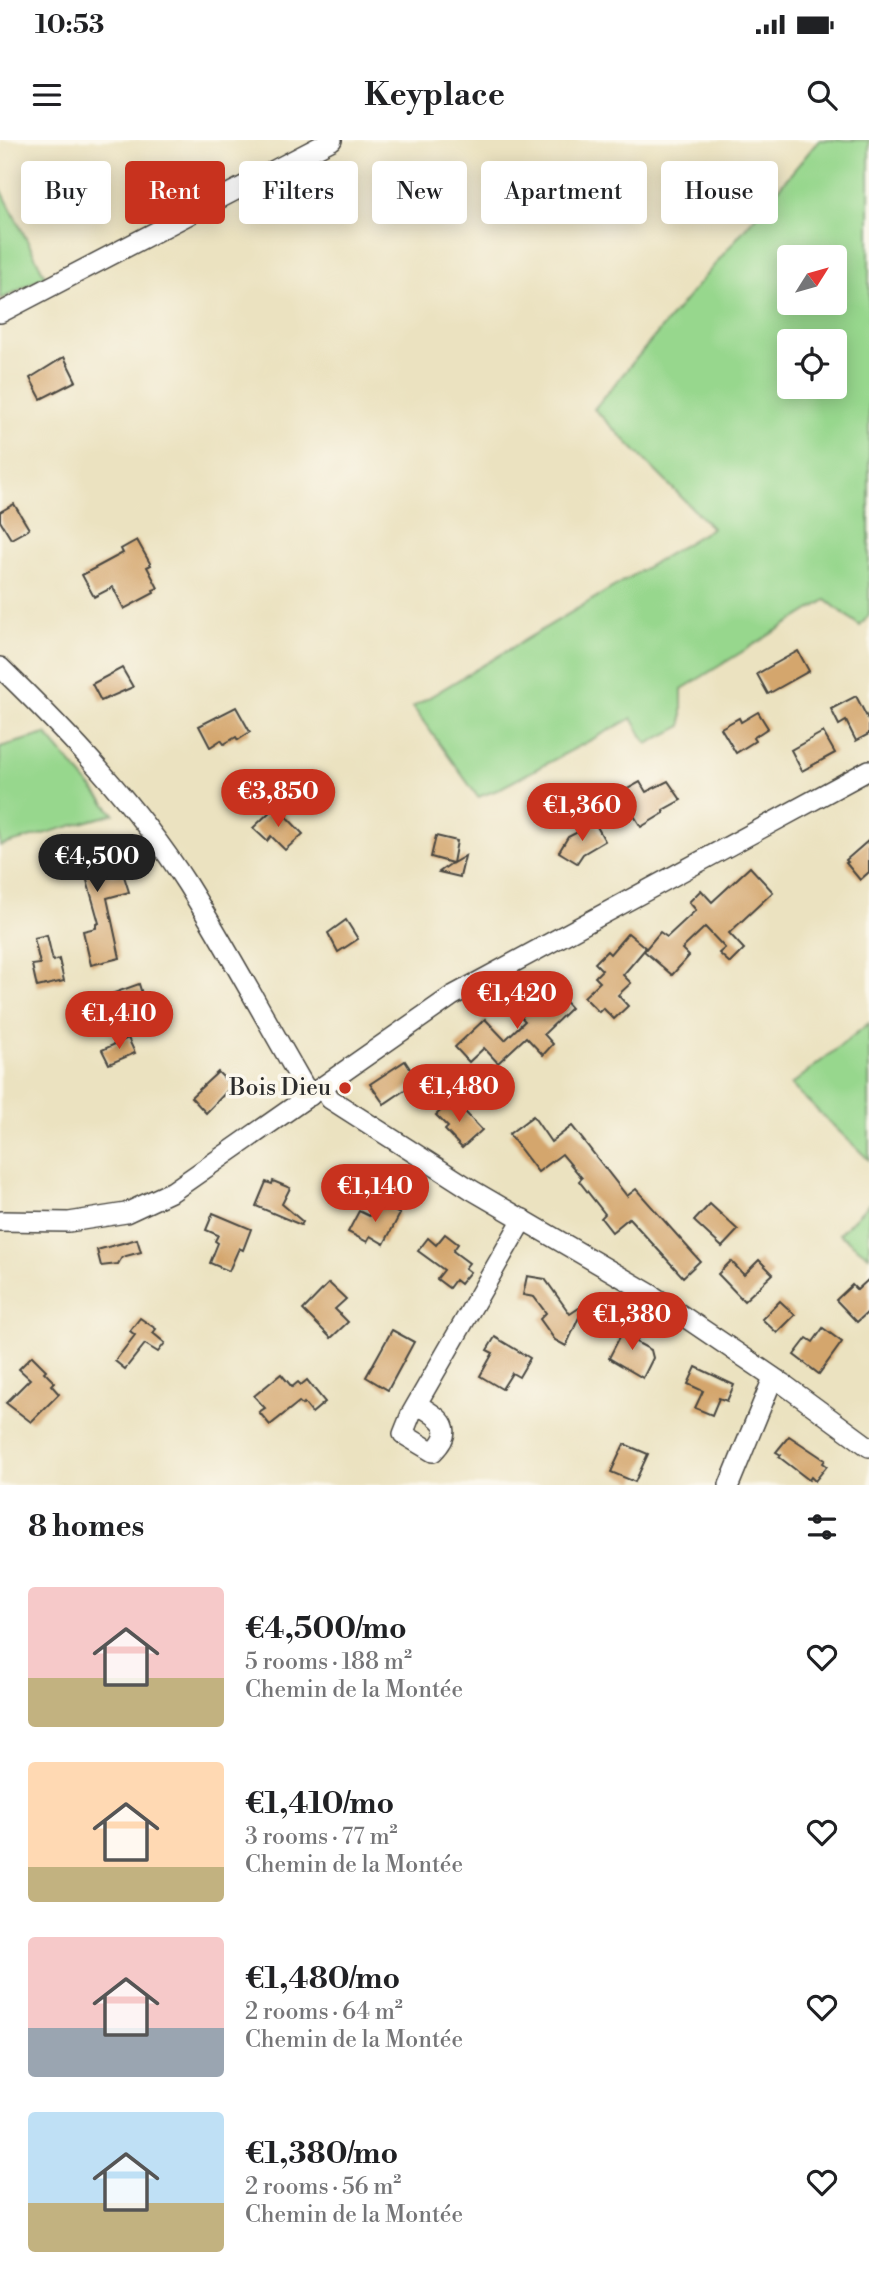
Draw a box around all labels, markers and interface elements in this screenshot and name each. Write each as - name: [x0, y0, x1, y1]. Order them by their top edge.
- text: 10:53: [35, 9, 104, 41]
- text: Keyplace: [364, 75, 505, 115]
- icon: menu: [28, 76, 66, 114]
- icon: search: [803, 76, 841, 114]
- chip: Buy: [21, 161, 111, 224]
- chip: Rent: [125, 161, 225, 224]
- chip: Filters: [239, 161, 358, 224]
- chip: New: [372, 161, 467, 224]
- chip: Apartment: [481, 161, 647, 224]
- chip: House: [661, 161, 778, 224]
- north arrow: [777, 245, 847, 315]
- map controls: [777, 245, 847, 399]
- button: locate: [777, 329, 847, 399]
- pin: €3,850: [221, 770, 335, 829]
- text: €3,850: [237, 778, 319, 806]
- pin: €1,360: [525, 784, 639, 843]
- text: €1,360: [543, 792, 621, 820]
- pin: €4,500: [40, 834, 154, 894]
- text: €4,500: [54, 843, 140, 871]
- pin: €1,420: [460, 972, 574, 1031]
- text: €1,420: [477, 980, 557, 1008]
- pin: €1,410: [62, 992, 176, 1051]
- text: €1,410: [81, 1000, 157, 1028]
- pin: €1,480: [402, 1065, 516, 1124]
- text: €1,480: [419, 1073, 499, 1101]
- place label: Bois Dieu: [228, 1074, 331, 1102]
- marker: Bois Dieu: [337, 1080, 353, 1096]
- pin: €1,140: [318, 1164, 432, 1224]
- text: €1,140: [337, 1173, 413, 1201]
- pin: €1,380: [575, 1292, 689, 1352]
- text: €1,380: [593, 1301, 671, 1329]
- text: 8 homes: [28, 1508, 144, 1546]
- icon: filters: [803, 1508, 841, 1546]
- text: €4,500/mo: [245, 1610, 407, 1648]
- icon: home: [84, 1615, 168, 1699]
- icon: heart: [803, 1638, 841, 1676]
- text: 5 rooms · 188 m²: [245, 1648, 412, 1676]
- text: Chemin de la Montée: [245, 1676, 463, 1704]
- text: €1,410/mo: [245, 1785, 394, 1823]
- icon: home: [84, 1790, 168, 1874]
- icon: heart: [803, 1813, 841, 1851]
- text: 3 rooms · 77 m²: [245, 1823, 398, 1851]
- text: Chemin de la Montée: [245, 1851, 463, 1879]
- text: €1,480/mo: [245, 1960, 400, 1998]
- icon: home: [84, 1965, 168, 2049]
- icon: heart: [803, 1988, 841, 2026]
- text: 2 rooms · 64 m²: [245, 1998, 403, 2026]
- text: Chemin de la Montée: [245, 2026, 463, 2054]
- text: €1,380/mo: [245, 2135, 398, 2173]
- icon: home: [84, 2140, 168, 2224]
- icon: heart: [803, 2163, 841, 2201]
- text: 2 rooms · 56 m²: [245, 2173, 401, 2201]
- text: Chemin de la Montée: [245, 2201, 463, 2229]

